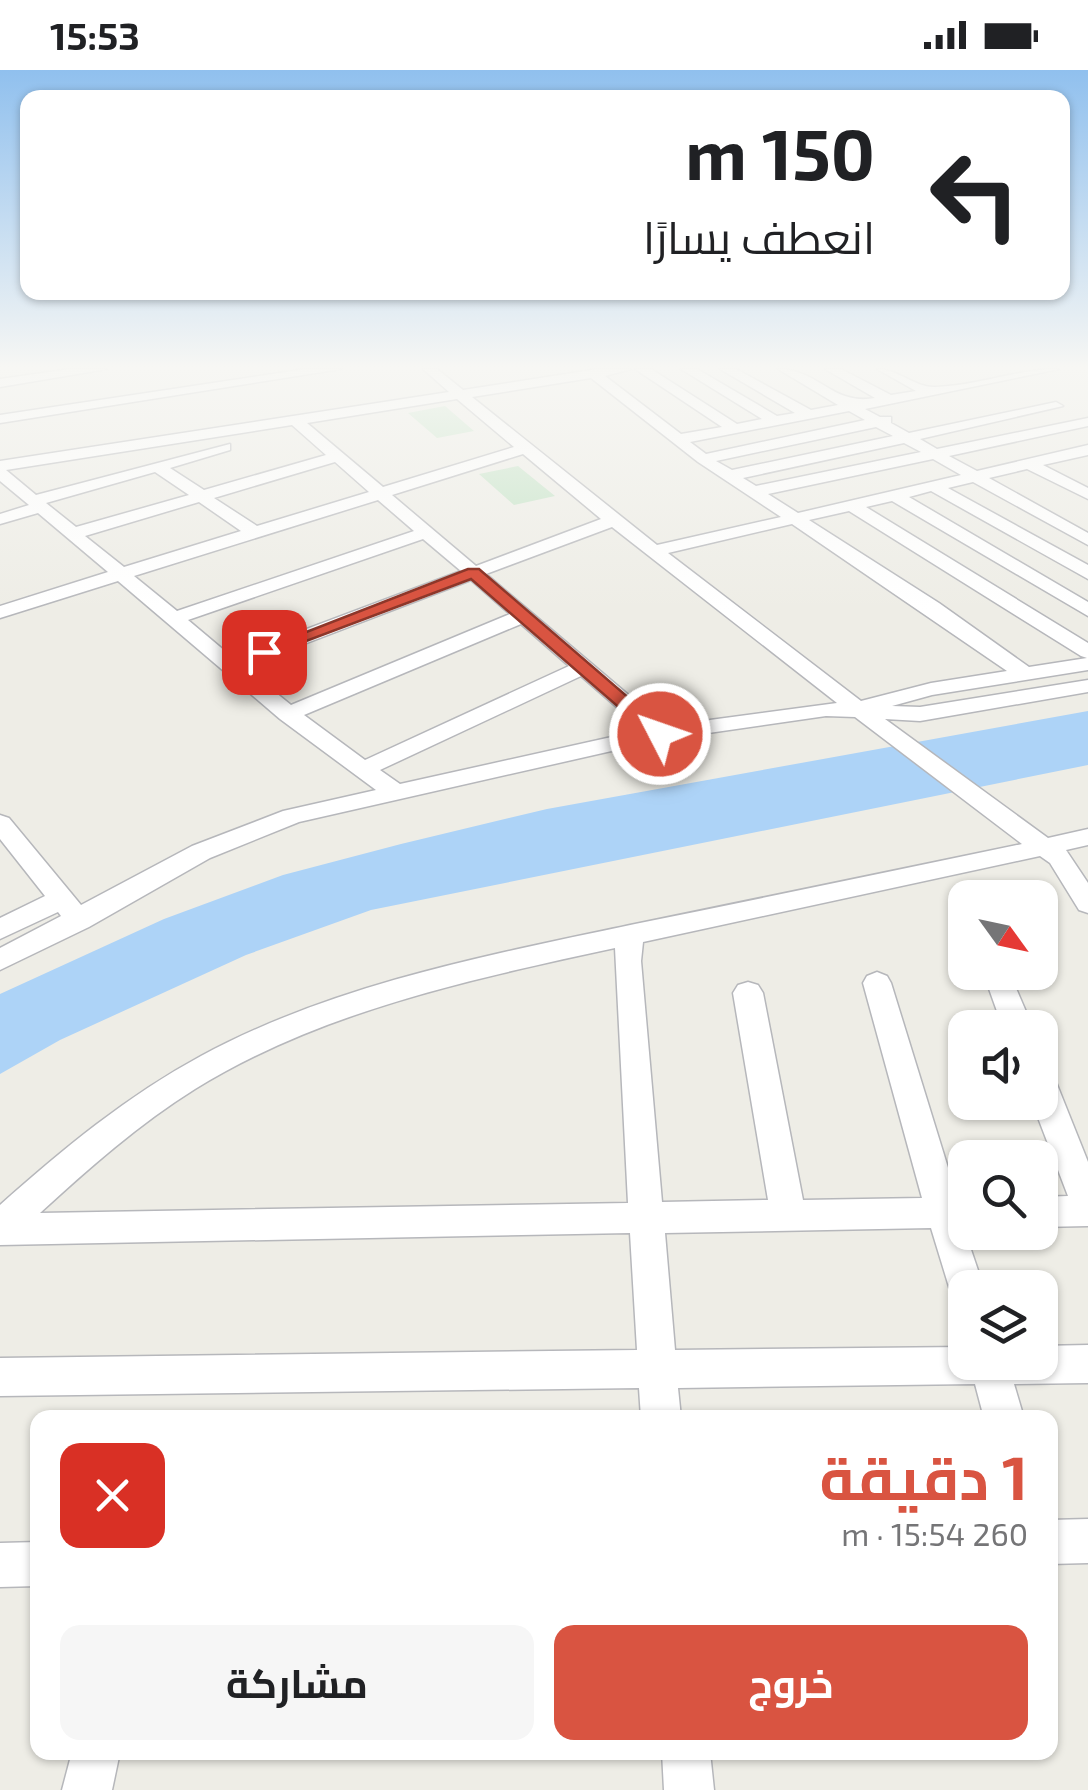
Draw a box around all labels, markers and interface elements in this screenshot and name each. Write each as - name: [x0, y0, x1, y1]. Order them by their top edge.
- text: 15:53: [50, 12, 140, 58]
- text: 150 m: [685, 110, 875, 194]
- icon: left: [910, 130, 1040, 260]
- text: انعطف يسارًا: [643, 209, 875, 263]
- pin: [222, 610, 307, 695]
- icon: arrive: [237, 625, 292, 680]
- position arrow: [608, 682, 712, 786]
- north arrow: [948, 880, 1058, 990]
- map controls: [948, 880, 1058, 1380]
- button: sound: [948, 1010, 1058, 1120]
- button: search: [948, 1140, 1058, 1250]
- button: layers: [948, 1270, 1058, 1380]
- text: 1 دقيقة: [819, 1440, 1028, 1512]
- button: close: [60, 1443, 165, 1548]
- text: 260 m · 15:54: [841, 1514, 1028, 1552]
- button: مشاركة: [60, 1625, 534, 1740]
- button: خروج: [554, 1625, 1028, 1740]

